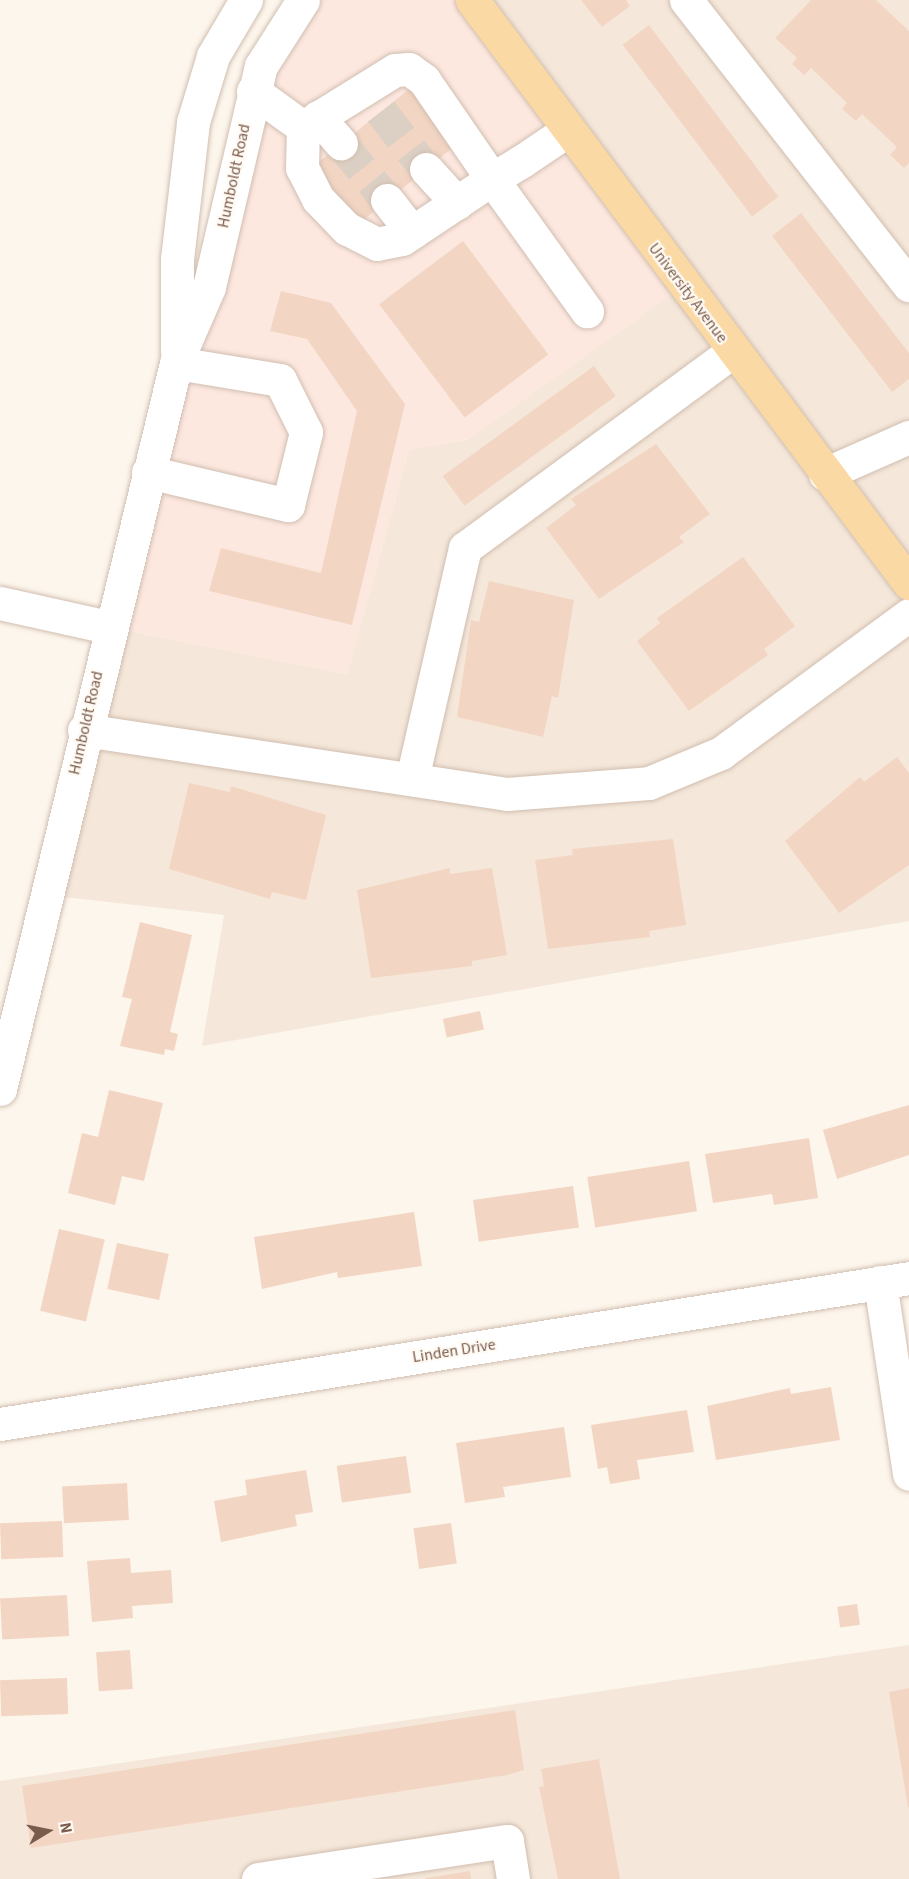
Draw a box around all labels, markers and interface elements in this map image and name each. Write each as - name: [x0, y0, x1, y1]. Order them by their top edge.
- street label: Humboldt Road: [214, 122, 254, 230]
- street label: University Avenue: [644, 239, 732, 347]
- street label: Humboldt Road: [65, 669, 107, 777]
- street label: Linden Drive: [411, 1335, 497, 1367]
- north arrow: [18, 1801, 78, 1861]
- text: N: [54, 1821, 77, 1835]

